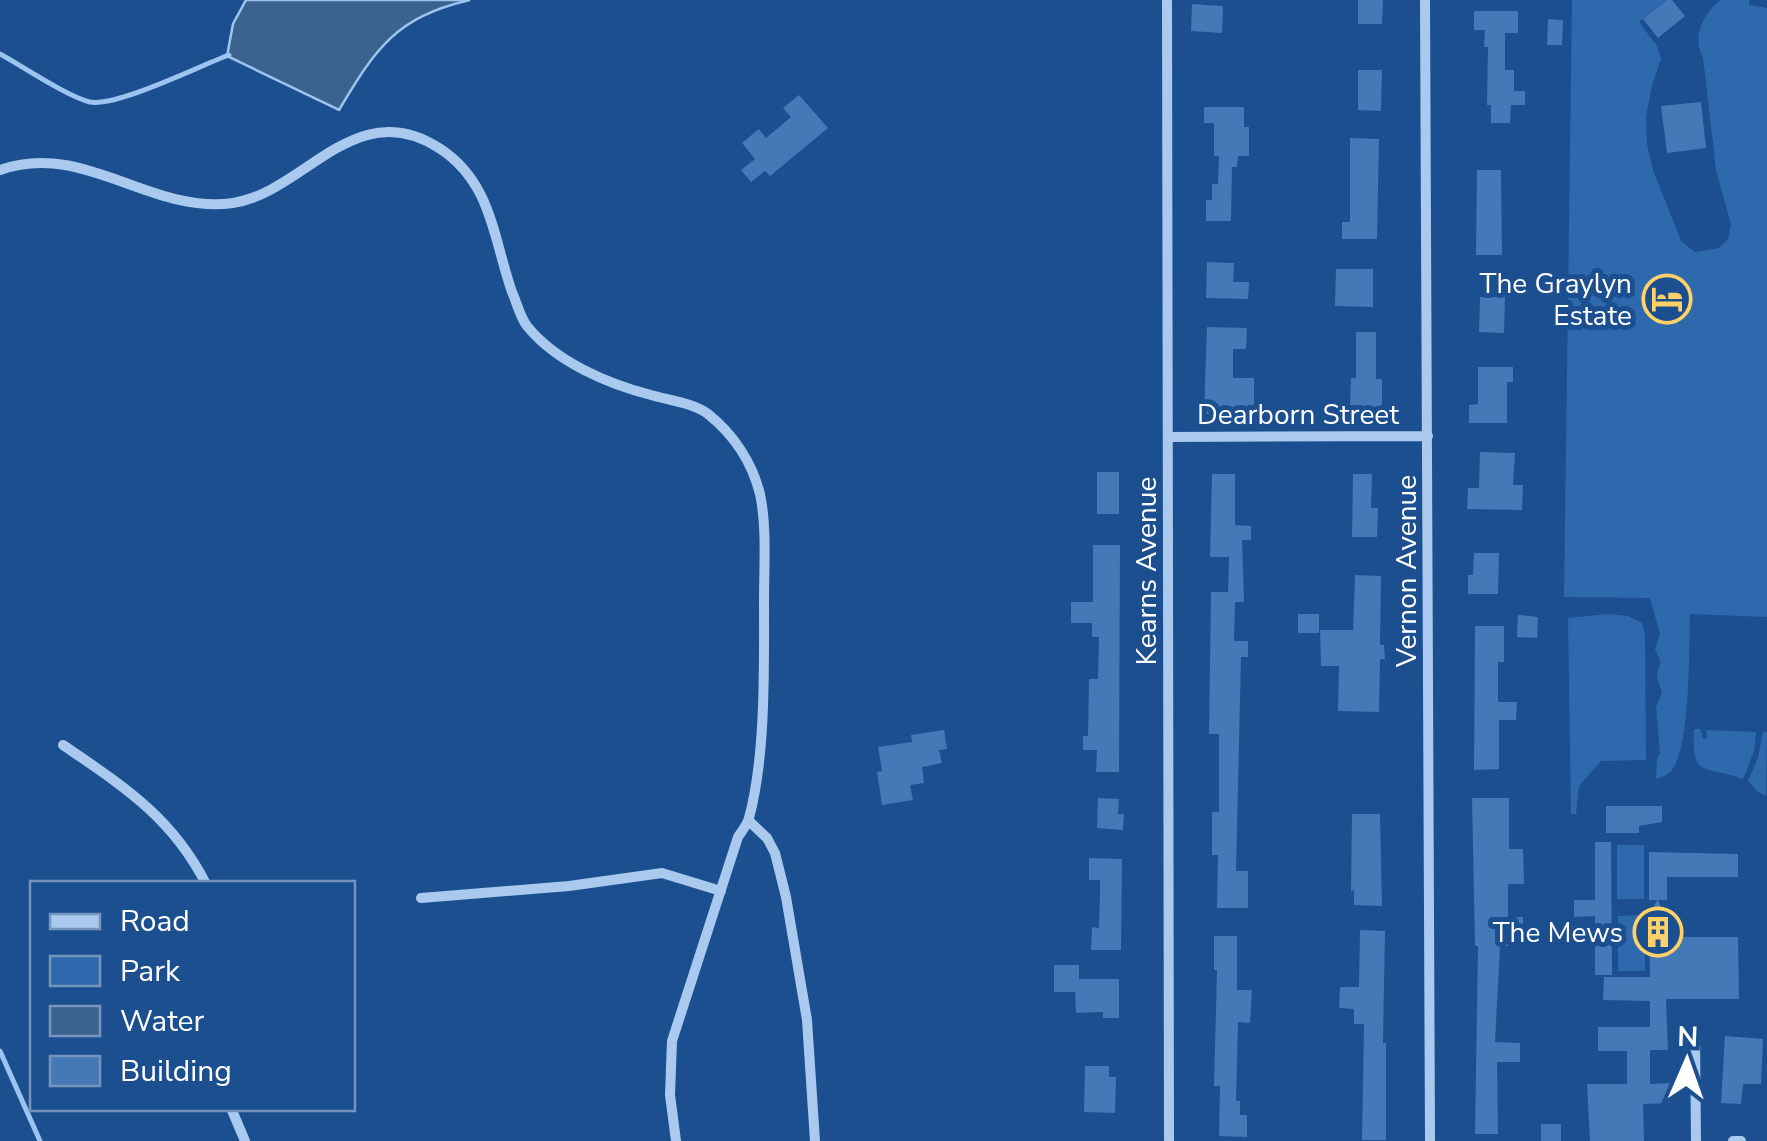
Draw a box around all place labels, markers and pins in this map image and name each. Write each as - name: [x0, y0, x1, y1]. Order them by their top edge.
- place label: The Graylyn Estate: [1480, 265, 1632, 335]
- hotel icon: The Graylyn Estate: [1641, 273, 1693, 325]
- building icon: The Mews: [1632, 906, 1684, 958]
- place label: The Mews: [1493, 914, 1623, 952]

